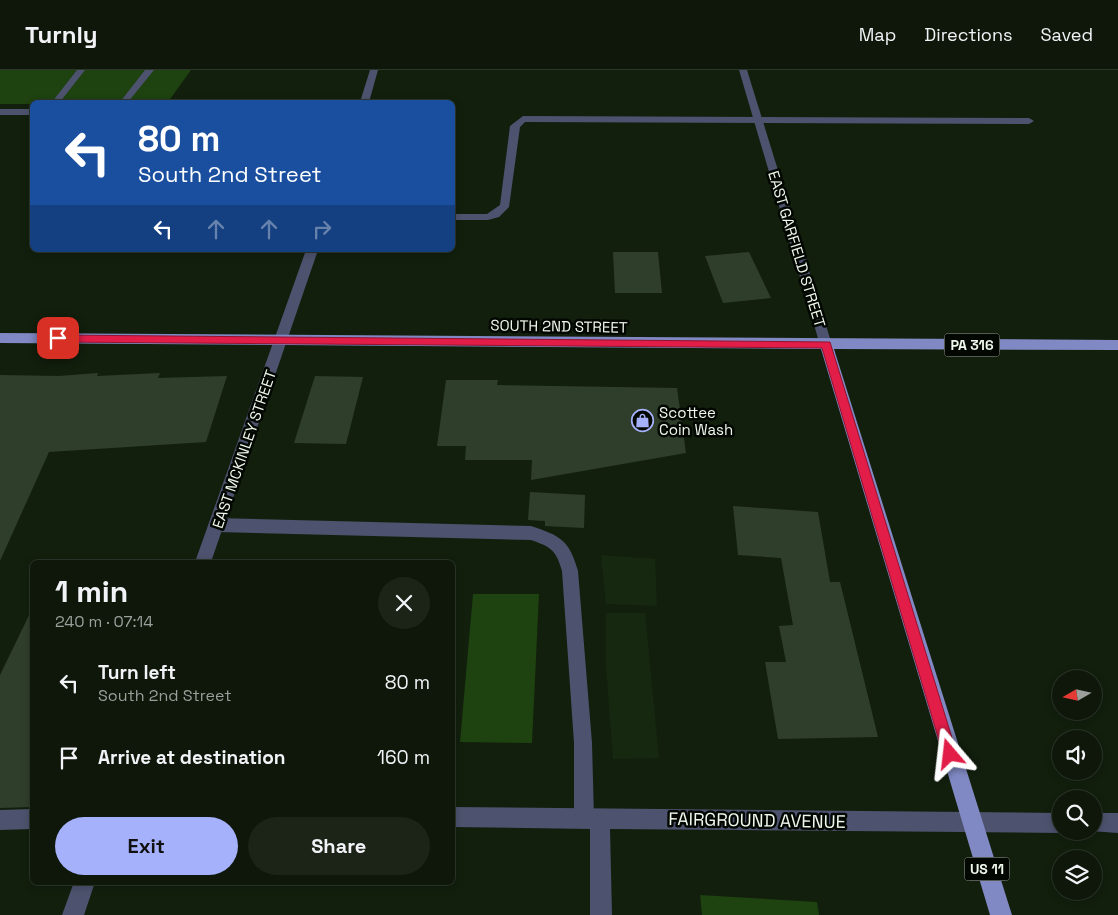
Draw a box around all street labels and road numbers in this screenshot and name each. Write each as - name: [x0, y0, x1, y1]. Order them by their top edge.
- street label: EAST GARFIELD STREET: [764, 168, 830, 330]
- street label: SOUTH 2ND STREET: [490, 315, 628, 337]
- road number: PA 316: [944, 334, 1000, 356]
- street label: EAST MCKINLEY STREET: [208, 367, 280, 531]
- street label: FAIRGROUND AVENUE: [668, 807, 846, 833]
- road number: US 11: [964, 858, 1010, 881]

